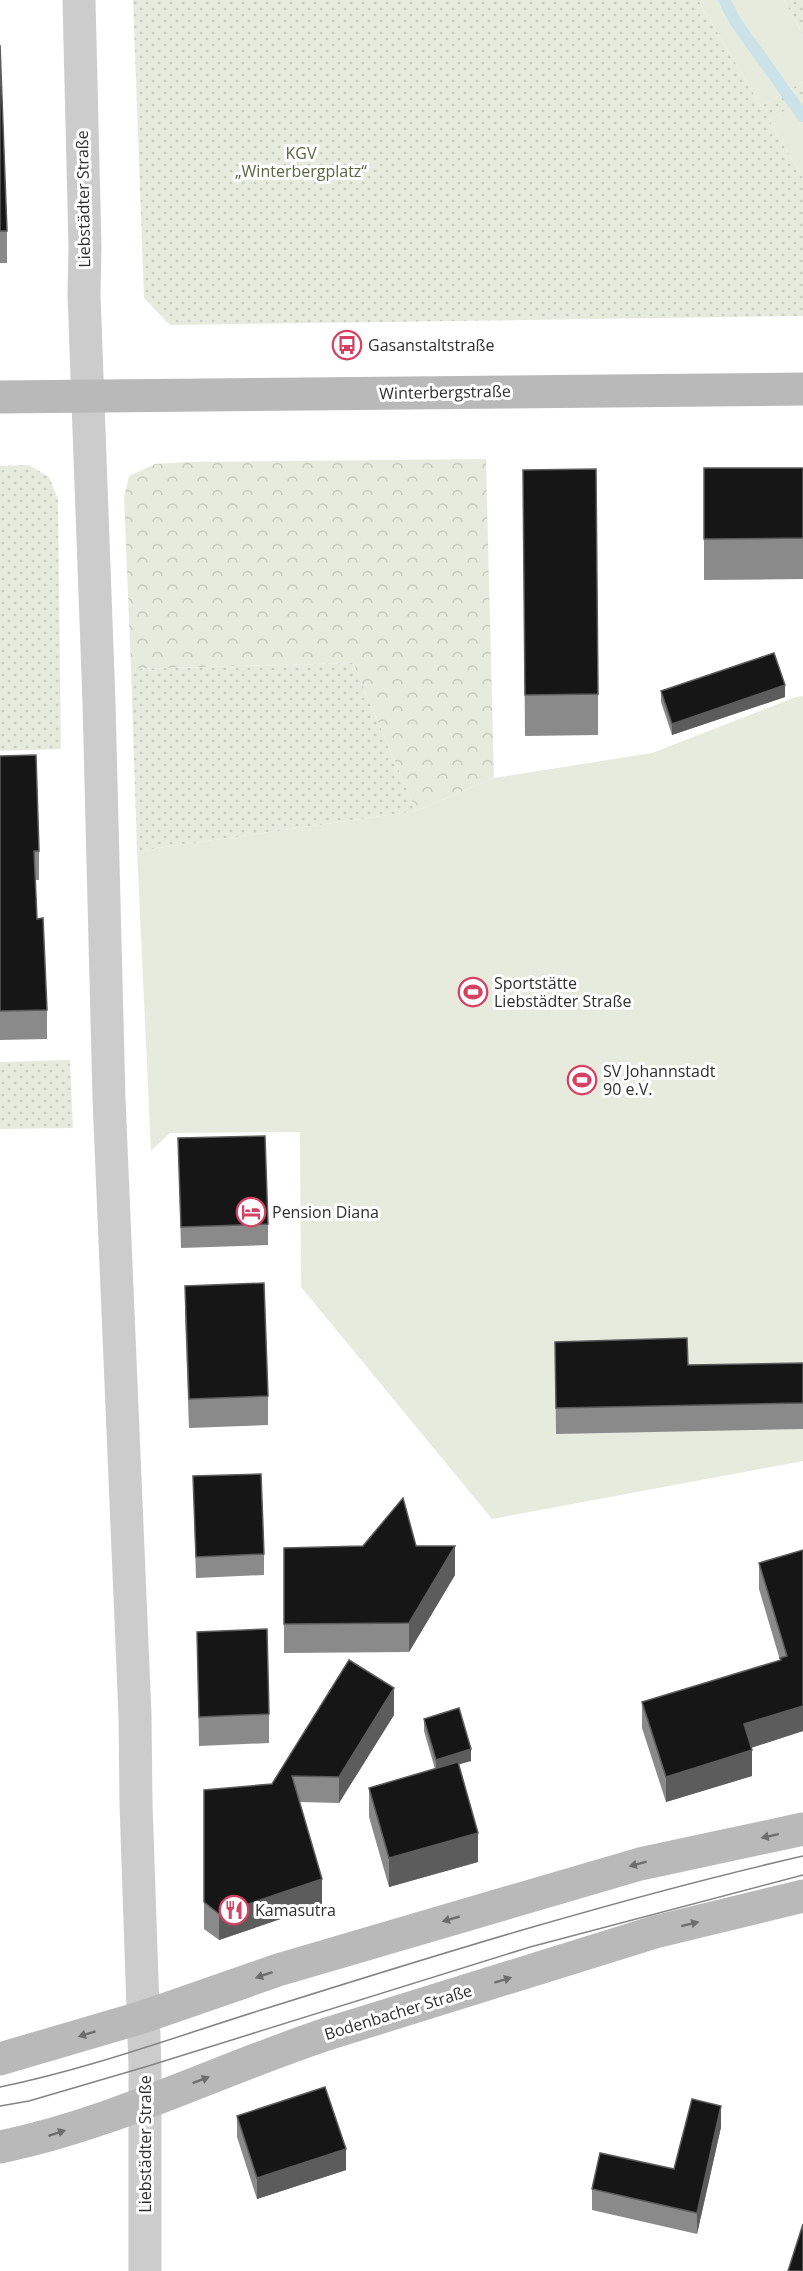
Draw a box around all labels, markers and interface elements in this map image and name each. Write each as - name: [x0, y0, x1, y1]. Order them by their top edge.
- street label: Liebstädter Straße: [71, 130, 95, 268]
- park label: KGV „Winterbergplatz“: [235, 142, 367, 182]
- bus stop icon: Gasanstaltstraße: [331, 329, 363, 361]
- place label: Gasanstaltstraße: [368, 334, 495, 356]
- street label: Winterbergstraße: [379, 380, 511, 404]
- place label: Sportstätte Liebstädter Straße: [494, 972, 631, 1012]
- sports icon: Sportstätte Liebstädter Straße: [457, 976, 489, 1008]
- place label: SV Johannstadt 90 e.V.: [603, 1060, 716, 1100]
- sports icon: SV Johannstadt 90 e.V.: [566, 1064, 598, 1096]
- hotel icon: Pension Diana: [235, 1196, 267, 1228]
- place label: Pension Diana: [272, 1201, 379, 1223]
- one-way arrow: [760, 1832, 779, 1841]
- one-way arrow: [629, 1860, 647, 1870]
- restaurant icon: Kamasutra: [218, 1894, 250, 1926]
- place label: Kamasutra: [255, 1899, 336, 1921]
- one-way arrow: [442, 1915, 460, 1924]
- one-way arrow: [681, 1918, 699, 1928]
- one-way arrow: [255, 1971, 273, 1981]
- one-way arrow: [494, 1974, 512, 1984]
- street label: Bodenbacher Straße: [322, 1979, 475, 2045]
- one-way arrow: [78, 2030, 96, 2039]
- street label: Liebstädter Straße: [134, 2075, 156, 2213]
- one-way arrow: [192, 2075, 210, 2085]
- one-way arrow: [48, 2128, 66, 2138]

